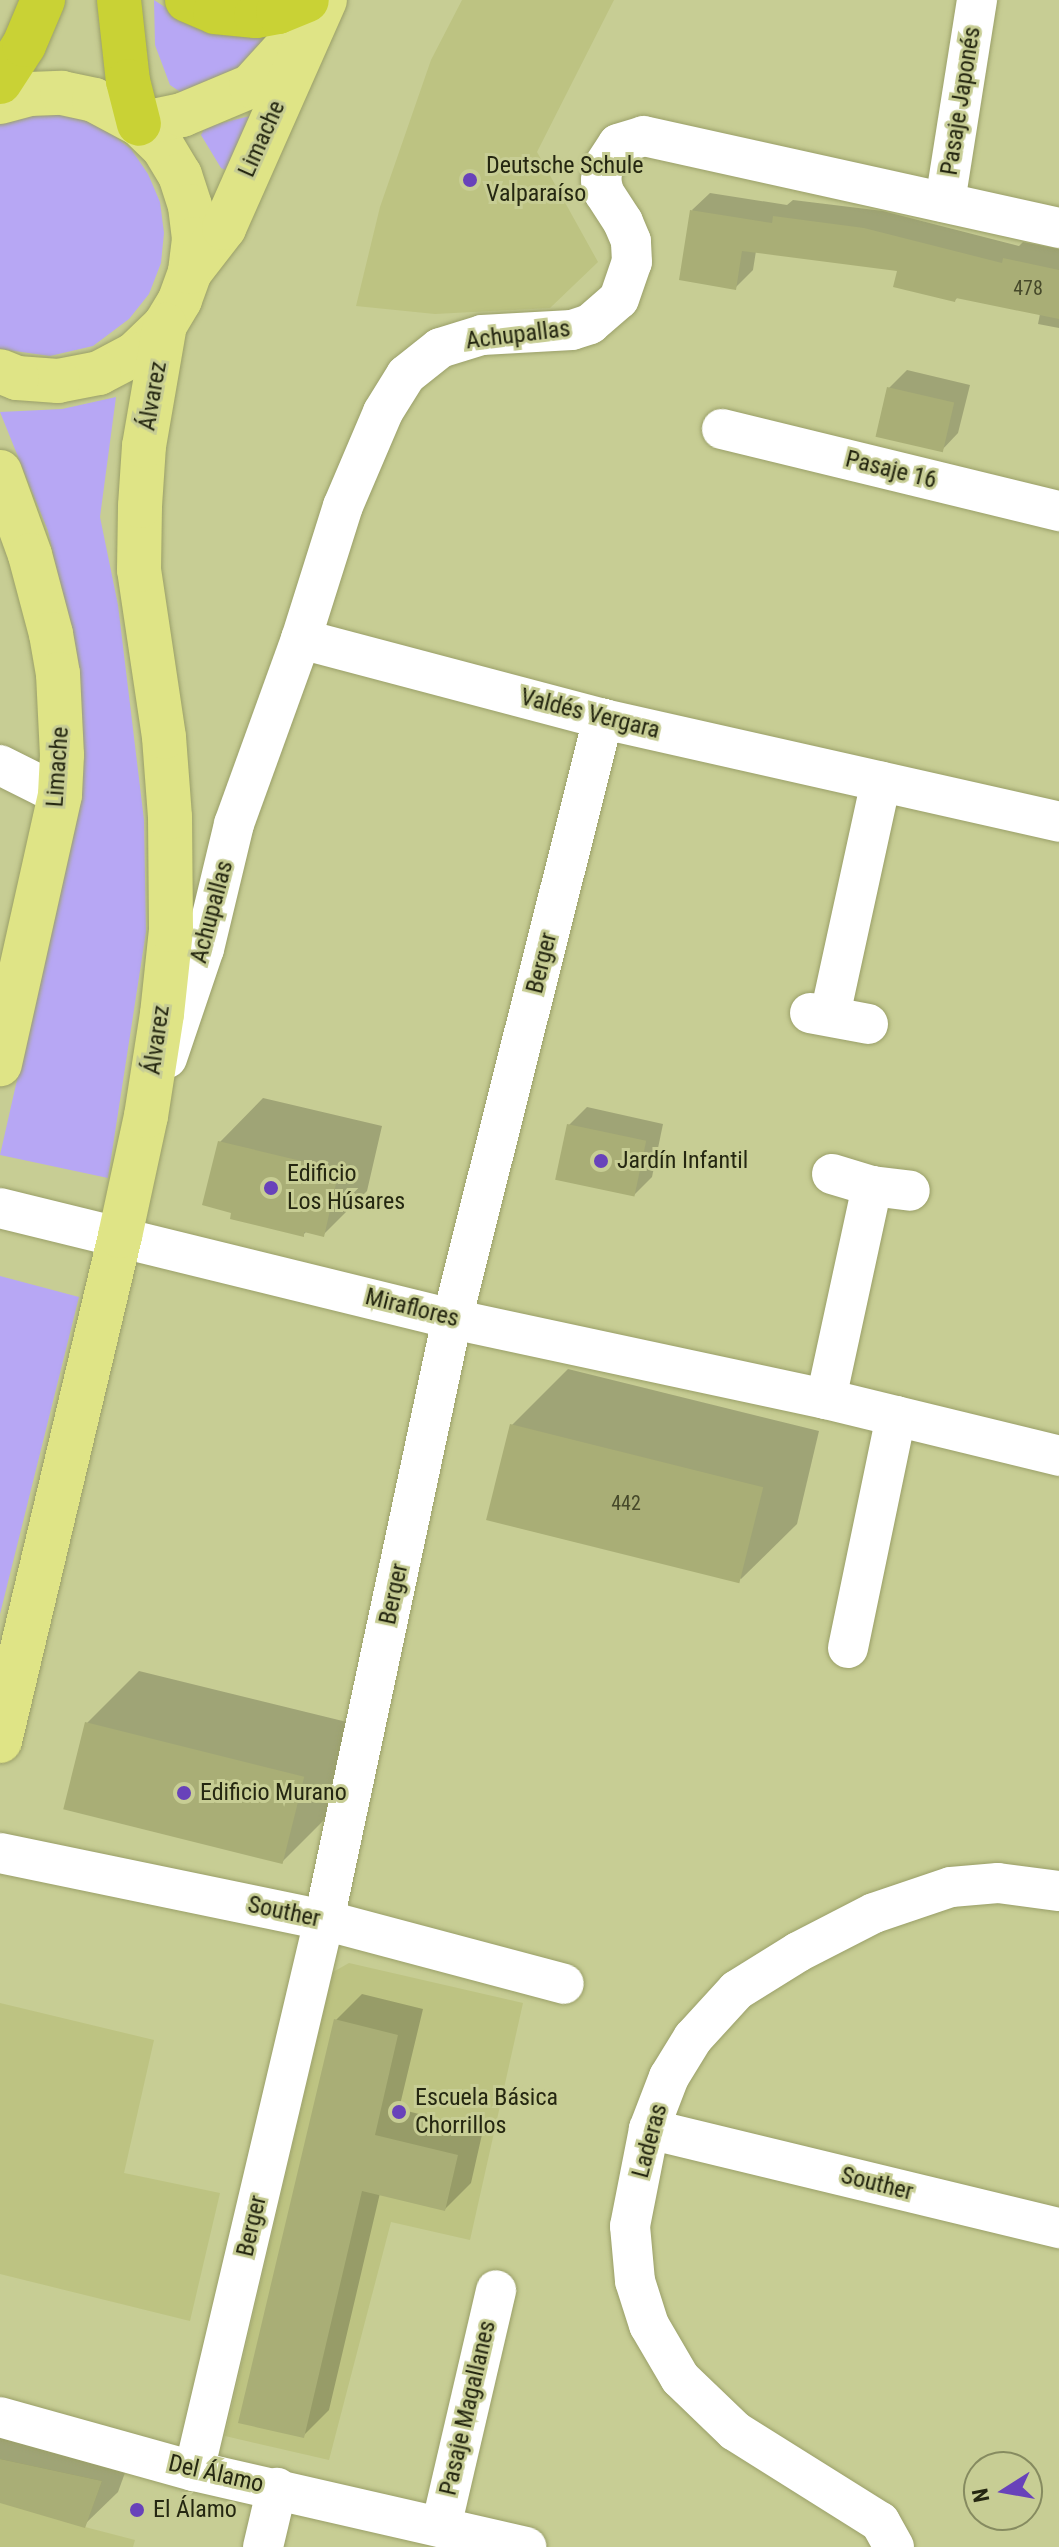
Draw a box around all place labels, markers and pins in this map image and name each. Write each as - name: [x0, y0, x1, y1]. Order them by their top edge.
- place label: Deutsche Schule Valparaíso: [486, 152, 644, 208]
- marker: Deutsche Schule Valparaíso: [461, 171, 479, 189]
- place label: Jardín Infantil: [617, 1147, 748, 1175]
- marker: Jardín Infantil: [592, 1152, 610, 1170]
- place label: Edificio Los Húsares: [287, 1160, 405, 1216]
- marker: Edificio Los Húsares: [262, 1179, 280, 1197]
- place label: Edificio Murano: [200, 1779, 347, 1807]
- marker: Edificio Murano: [175, 1784, 193, 1802]
- place label: Escuela Básica Chorrillos: [415, 2084, 558, 2140]
- marker: Escuela Básica Chorrillos: [390, 2103, 408, 2121]
- place label: El Álamo: [153, 2496, 237, 2524]
- marker: El Álamo: [128, 2501, 146, 2519]

